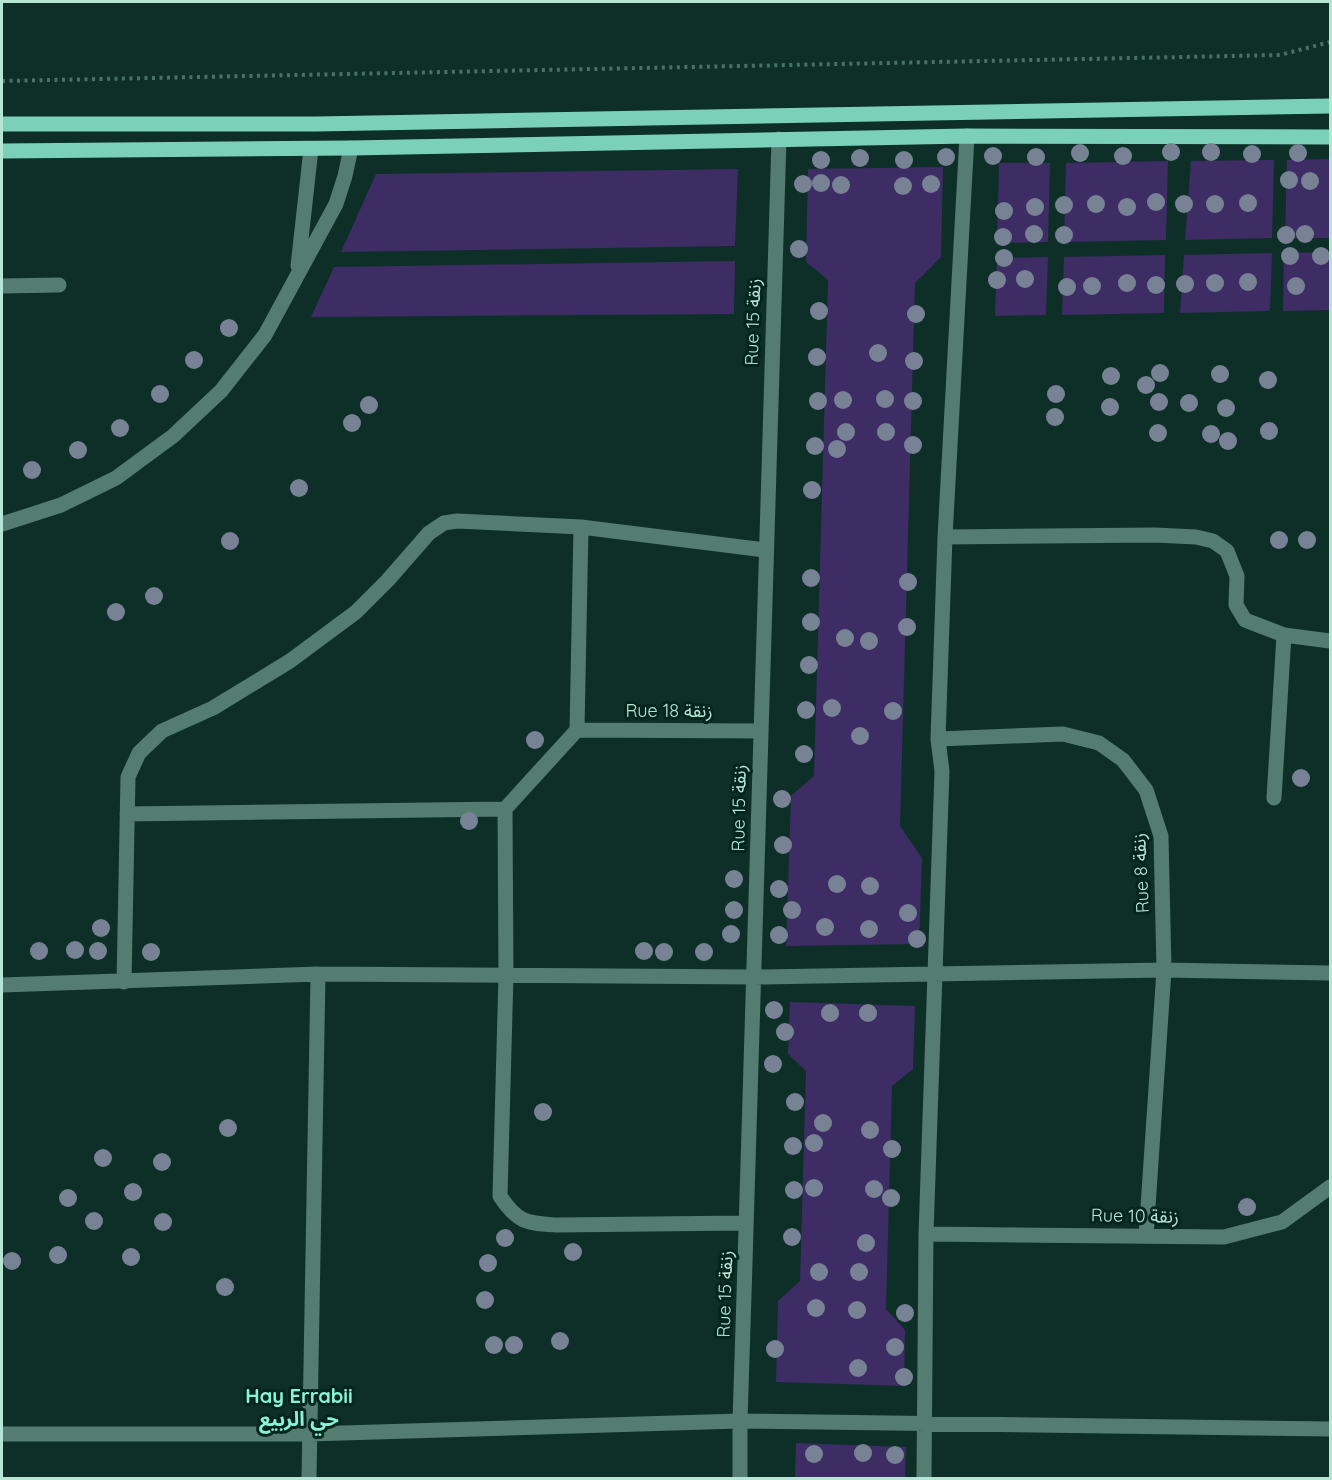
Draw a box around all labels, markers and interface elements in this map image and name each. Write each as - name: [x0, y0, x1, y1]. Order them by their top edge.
- street label: Rue 15 زنقة: [739, 278, 766, 366]
- street label: Rue 18 زنقة: [625, 699, 713, 722]
- street label: Rue 15 زنقة: [726, 764, 751, 852]
- street label: Rue 8 زنقة: [1127, 832, 1154, 914]
- street label: Rue 10 زنقة: [1091, 1203, 1179, 1228]
- street label: Rue 15 زنقة: [711, 1250, 738, 1338]
- district label: Hay Errabii حي الربيع: [245, 1383, 353, 1436]

